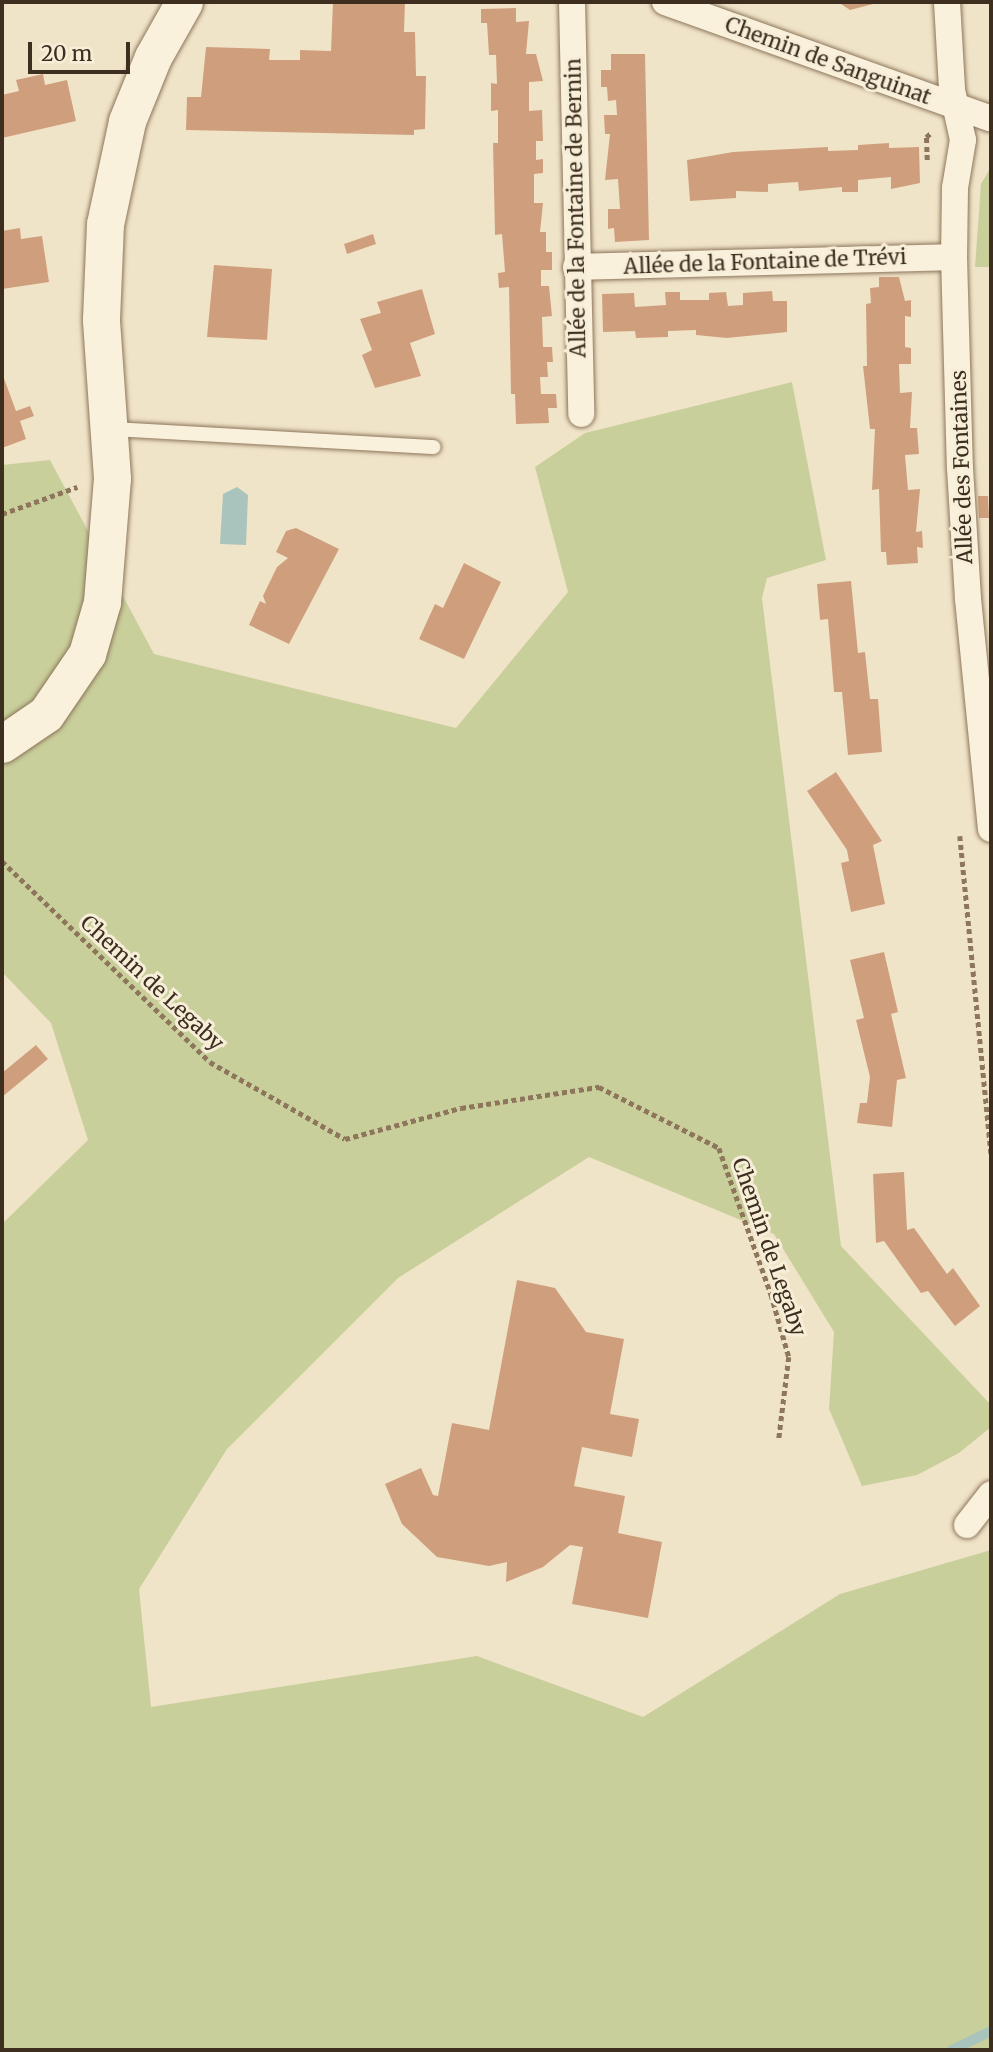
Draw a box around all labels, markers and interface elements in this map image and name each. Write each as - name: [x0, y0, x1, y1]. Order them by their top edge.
- street label: Chemin de Sanguinat: [722, 12, 934, 110]
- scale bar: [32, 28, 133, 72]
- text: 20 m: [41, 40, 92, 67]
- street label: Allée de la Fontaine de Bernin: [561, 58, 591, 358]
- street label: Allée de la Fontaine de Trévi: [623, 244, 907, 280]
- street label: Allée des Fontaines: [946, 369, 978, 565]
- street label: Chemin de Legaby: [75, 910, 229, 1056]
- street label: Chemin de Legaby: [727, 1155, 811, 1339]

